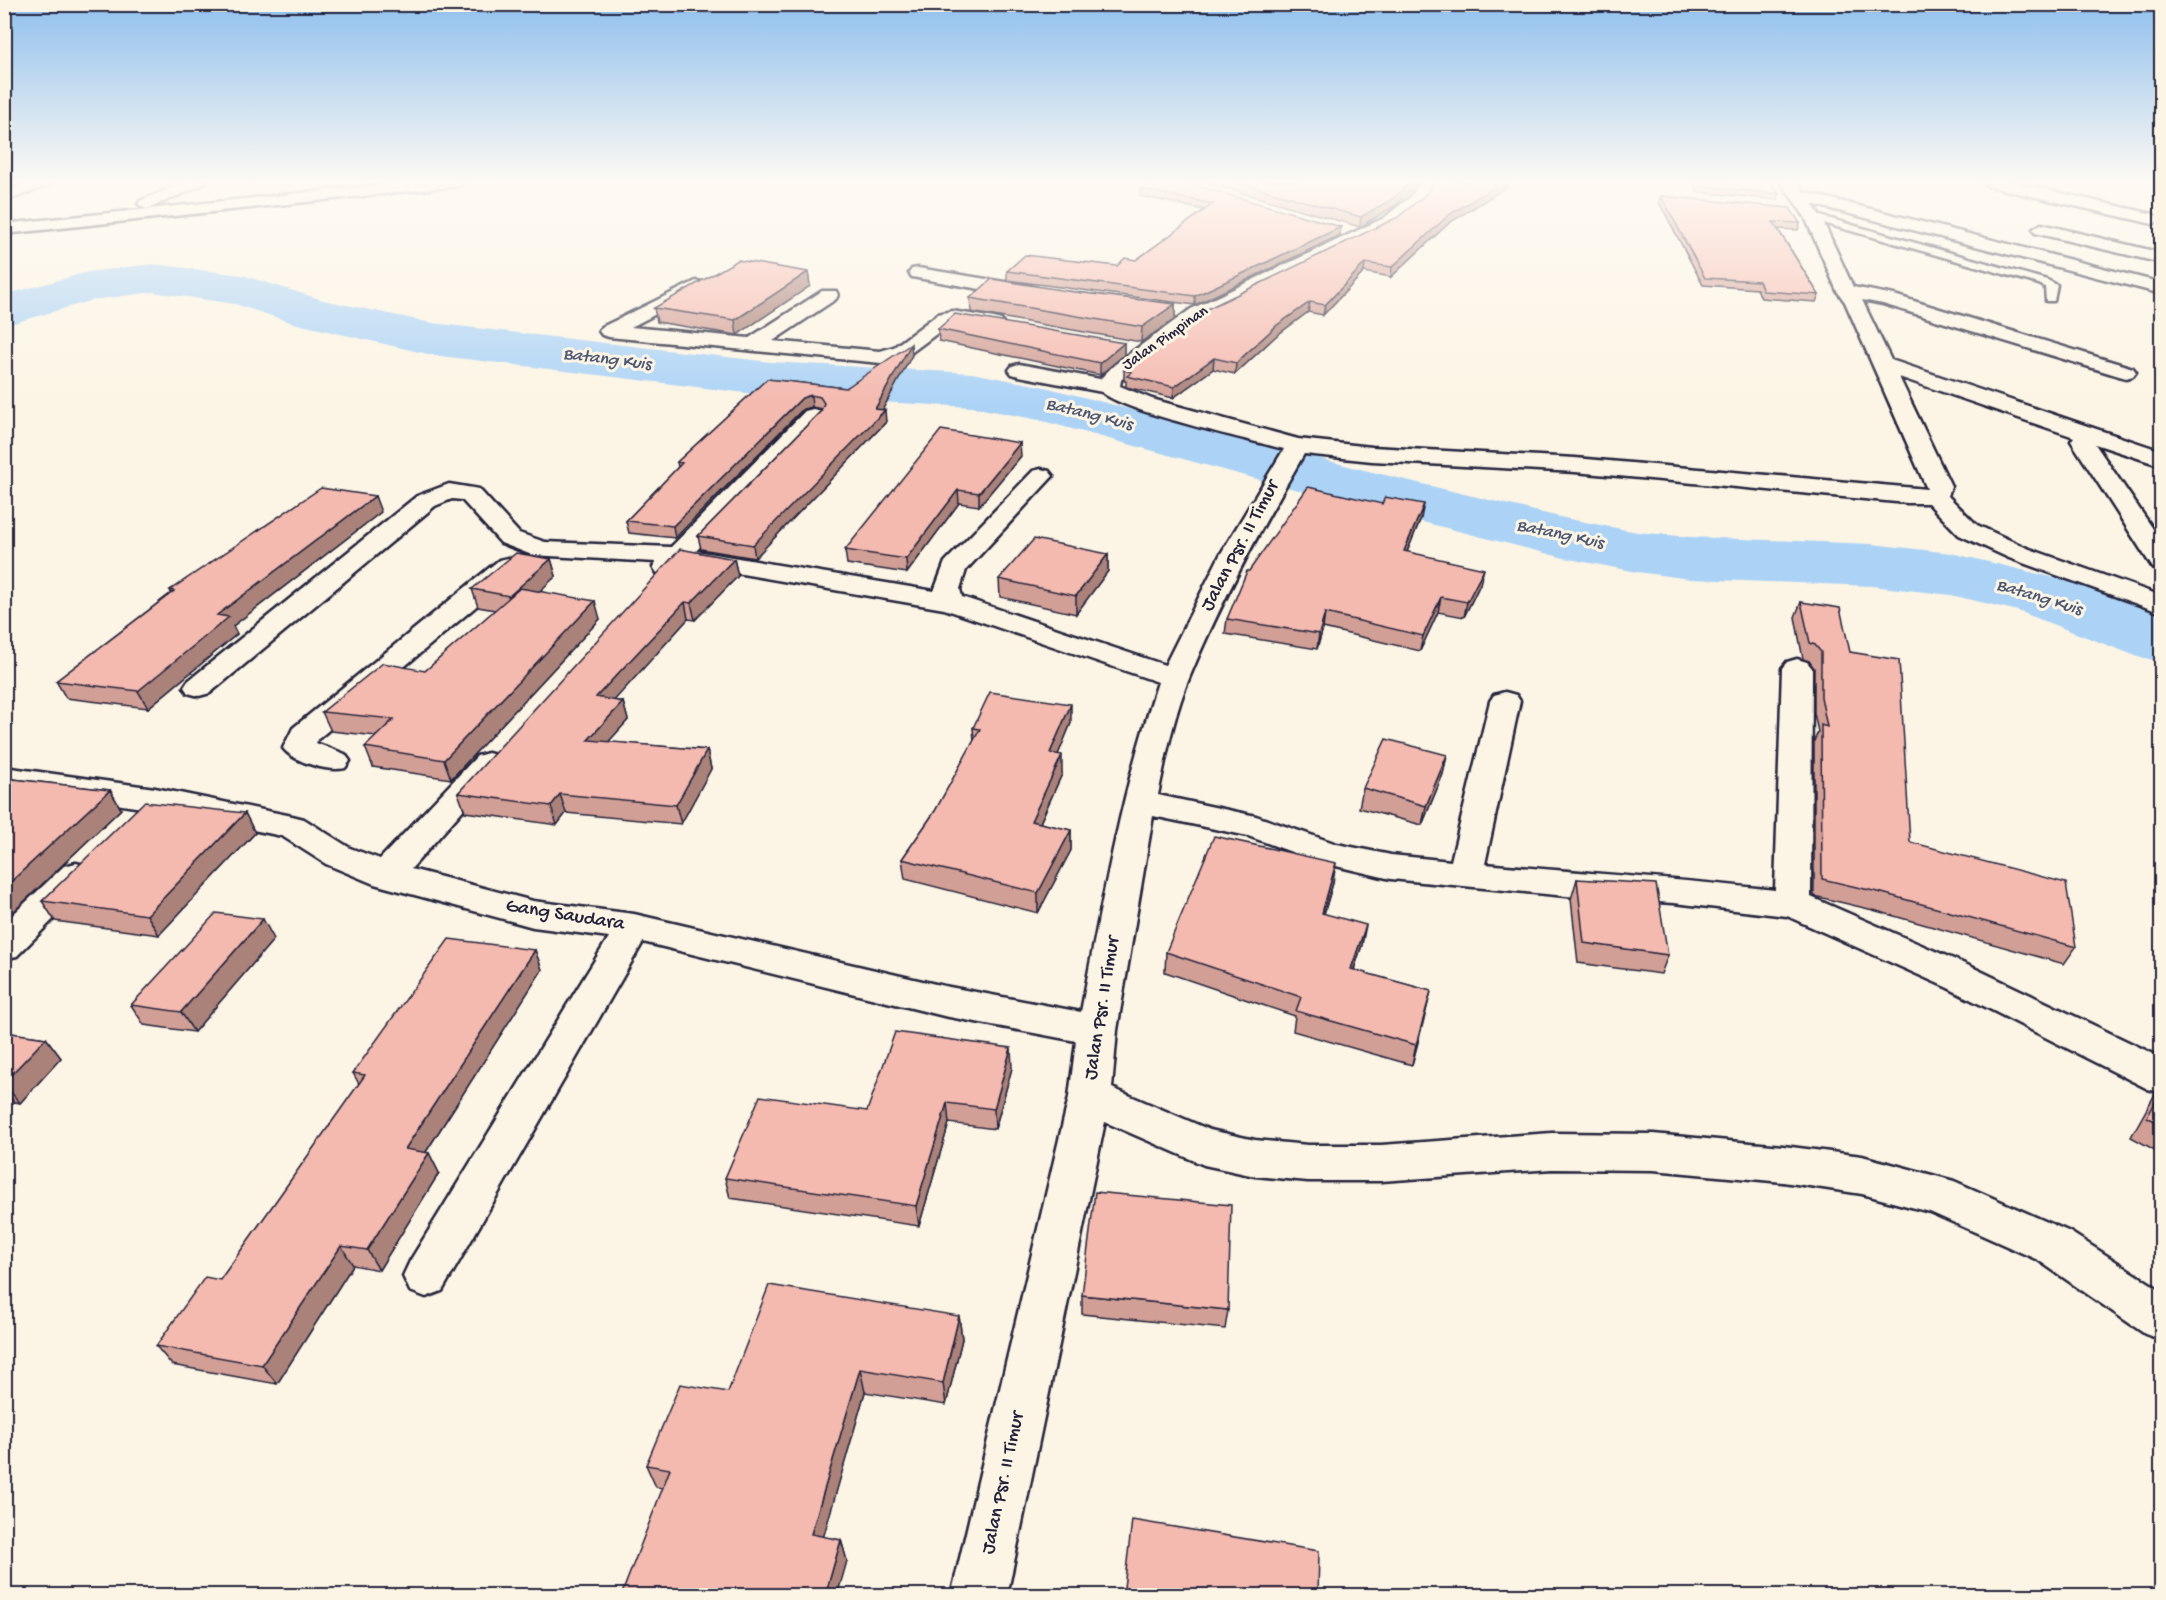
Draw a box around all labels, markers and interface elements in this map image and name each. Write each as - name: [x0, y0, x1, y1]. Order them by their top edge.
- street label: Jalan Pimpinan: [1119, 302, 1213, 376]
- water label: Batang Kuis: [562, 344, 655, 376]
- water label: Batang Kuis: [1044, 394, 1137, 436]
- street label: Jalan Psr. II Timur: [1197, 475, 1286, 615]
- water label: Batang Kuis: [1515, 516, 1608, 555]
- water label: Batang Kuis: [1994, 575, 2087, 622]
- street label: Gang Saudara: [504, 895, 627, 937]
- street label: Jalan Psr. II Timur: [1080, 933, 1126, 1081]
- street label: Jalan Psr. II Timur: [978, 1408, 1031, 1556]

